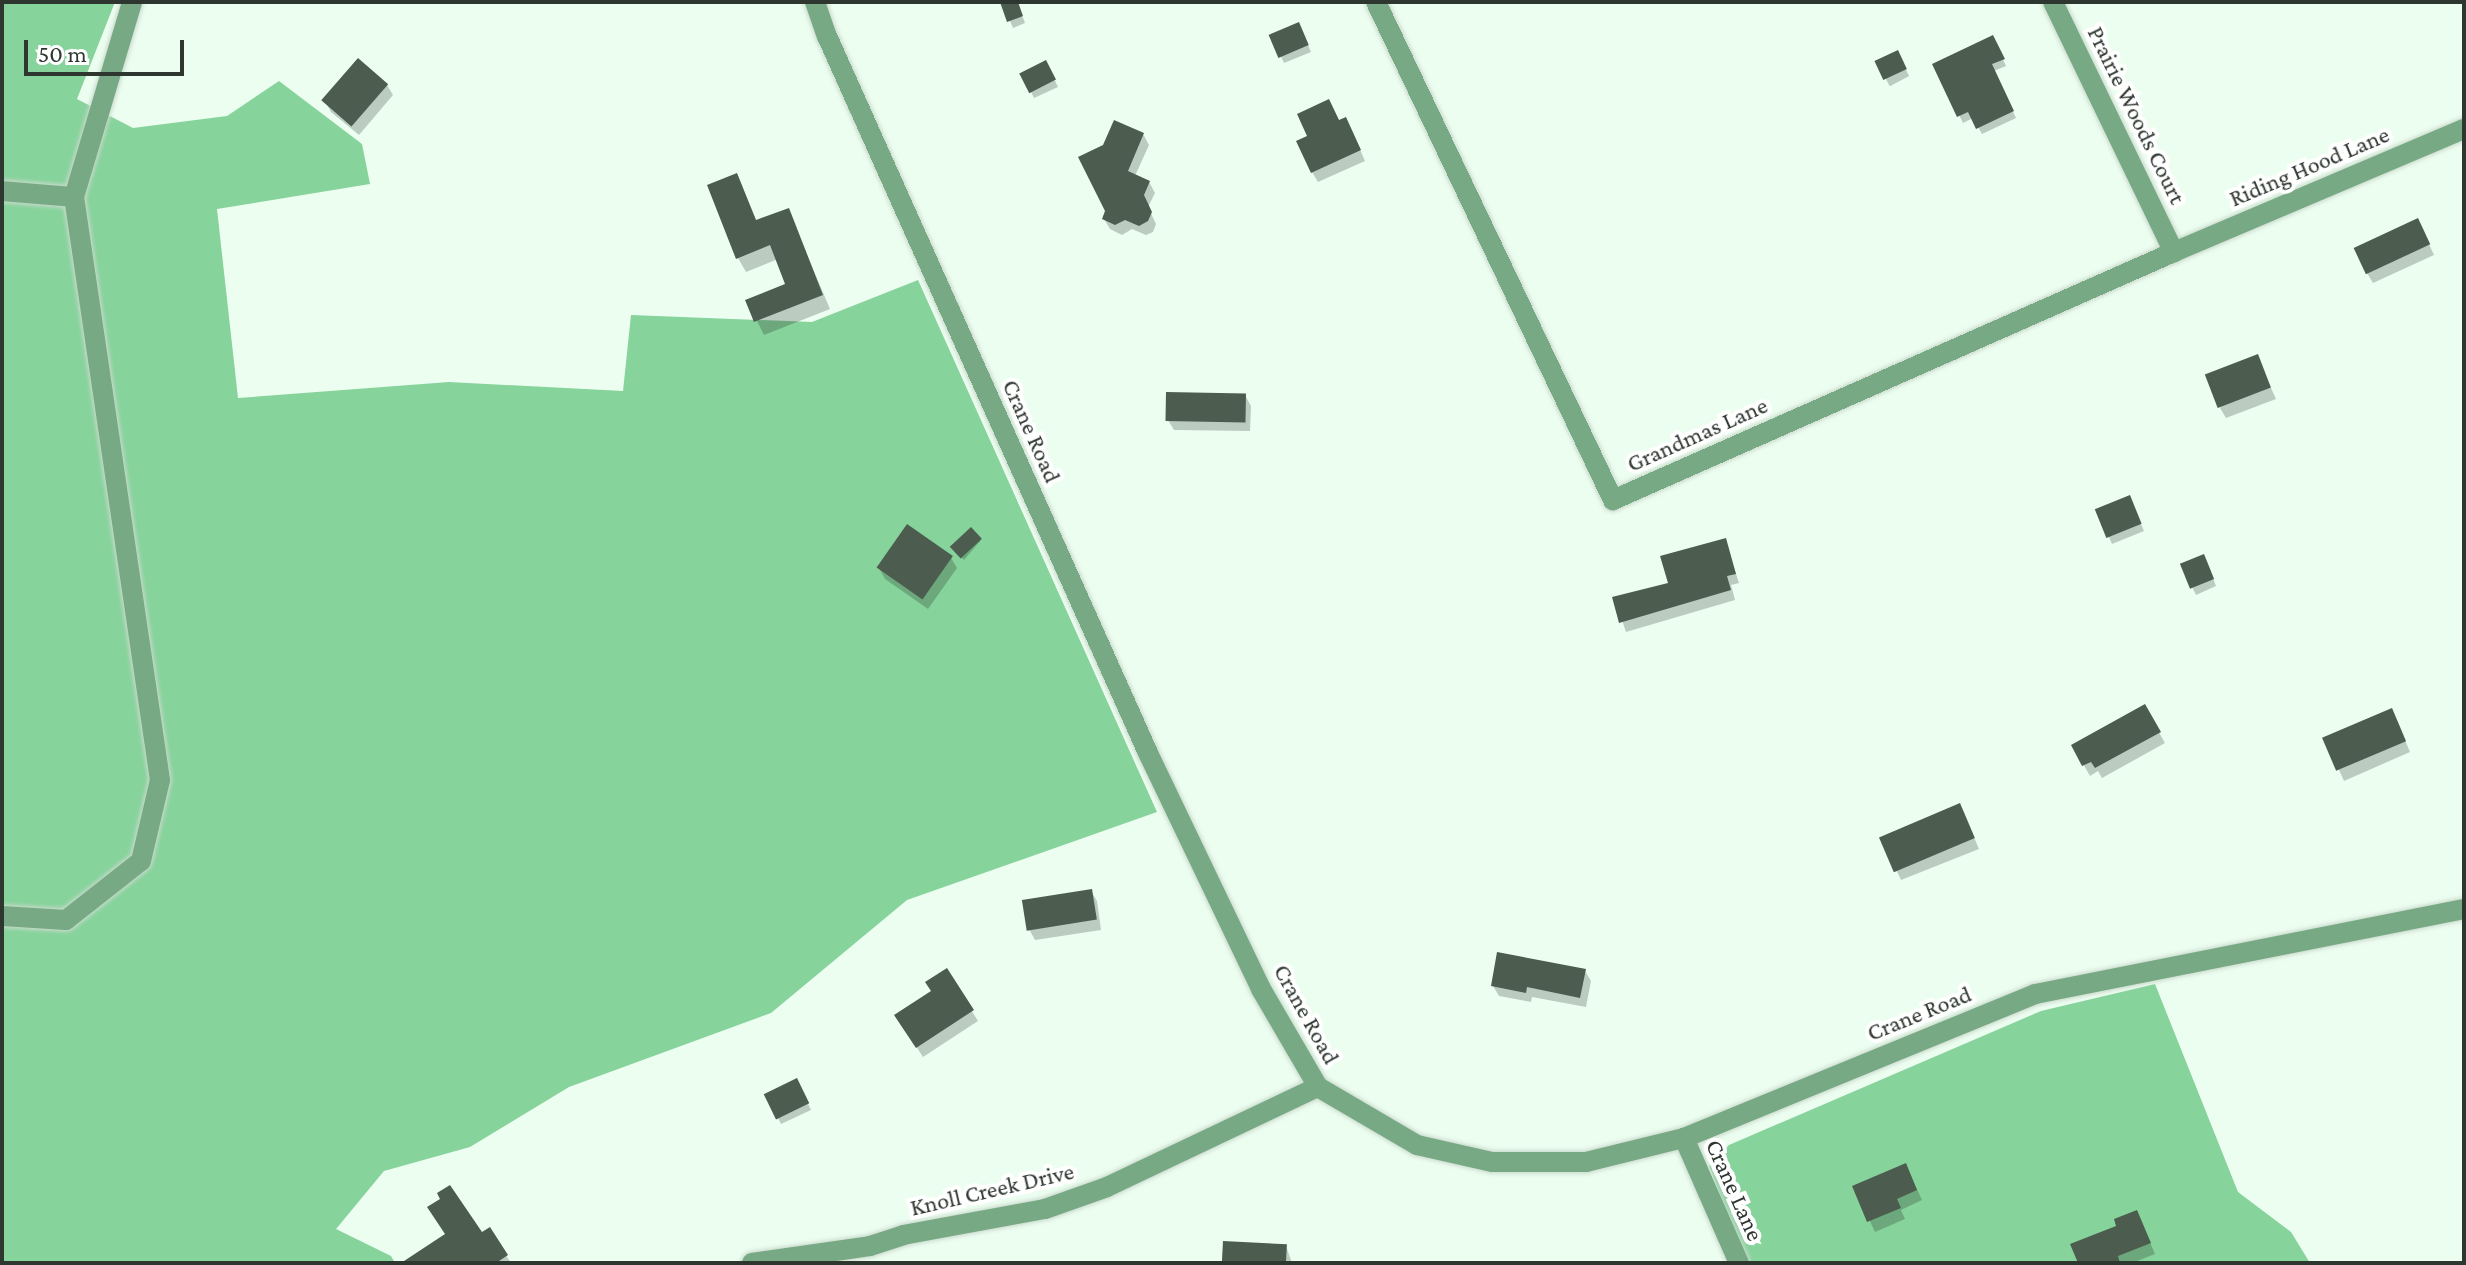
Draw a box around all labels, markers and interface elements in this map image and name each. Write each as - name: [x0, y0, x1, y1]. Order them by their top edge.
- street label: Prairie Woods Court: [2082, 22, 2192, 208]
- scale bar: [28, 24, 188, 74]
- text: 50 m: [38, 40, 87, 67]
- street label: Riding Hood Lane: [2225, 119, 2393, 213]
- street label: Crane Road: [996, 375, 1068, 487]
- street label: Grandmas Lane: [1622, 390, 1772, 478]
- street label: Crane Road: [1268, 959, 1346, 1069]
- street label: Crane Road: [1863, 979, 1975, 1047]
- street label: Crane Lane: [1700, 1135, 1770, 1245]
- street label: Knoll Creek Drive: [907, 1156, 1077, 1222]

